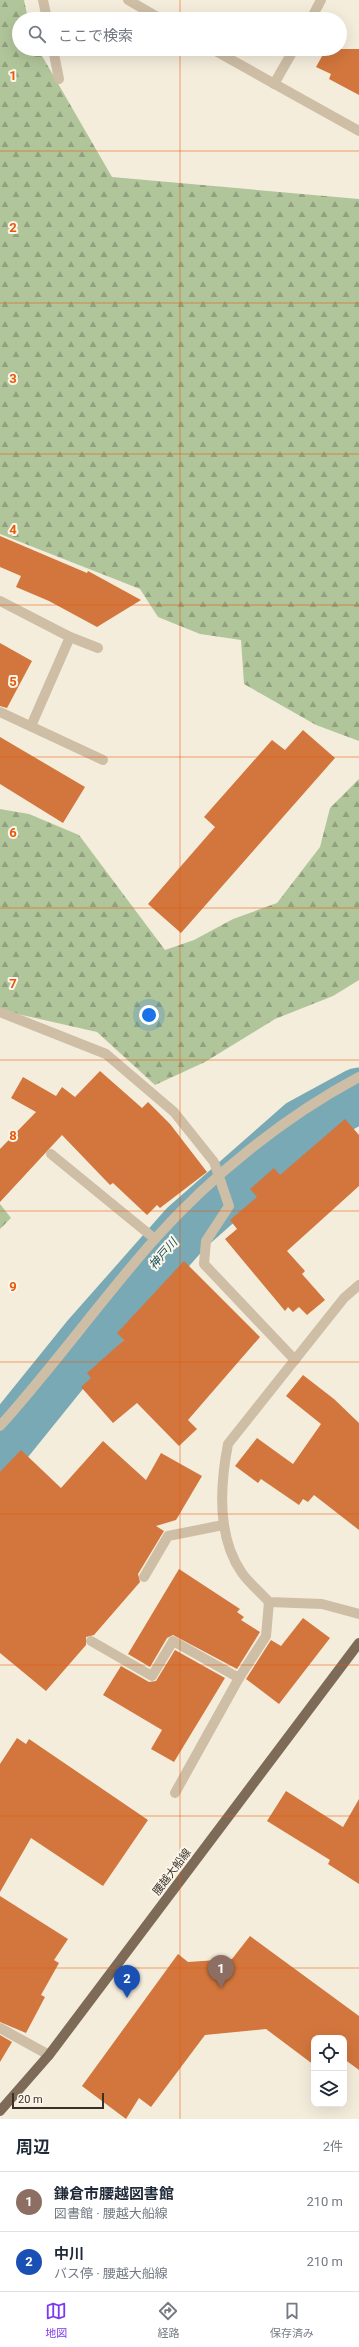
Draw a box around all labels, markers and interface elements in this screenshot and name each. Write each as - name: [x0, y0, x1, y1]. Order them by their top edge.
- search box: [12, 12, 347, 56]
- icon: search: [26, 23, 48, 45]
- text: ここで検索: [58, 27, 133, 45]
- text: 1: [9, 68, 17, 83]
- text: 2: [9, 220, 17, 235]
- text: 3: [9, 371, 17, 386]
- text: 4: [9, 522, 17, 537]
- text: 5: [9, 674, 17, 689]
- text: 6: [9, 825, 17, 840]
- text: 7: [9, 976, 17, 991]
- your location: [139, 1005, 159, 1025]
- text: 8: [9, 1128, 17, 1143]
- water label: 神戸川: [146, 1234, 181, 1272]
- text: 9: [9, 1279, 17, 1294]
- street label: 腰越大船線: [150, 1846, 194, 1898]
- pin: 1: [208, 1955, 234, 1988]
- pin: 2: [114, 1965, 140, 1998]
- map controls: [311, 2035, 347, 2107]
- button: locate: [311, 2035, 347, 2071]
- button: layers: [311, 2071, 347, 2107]
- scale bar: [12, 2091, 104, 2110]
- text: 20 m: [18, 2093, 43, 2106]
- text: 周辺: [16, 2137, 50, 2157]
- text: 2件: [323, 2139, 343, 2154]
- text: 鎌倉市腰越図書館: [54, 2185, 174, 2203]
- text: 1: [25, 2194, 33, 2209]
- text: 210 m: [306, 2194, 343, 2209]
- text: 図書館 · 腰越大船線: [54, 2206, 168, 2221]
- text: 中川: [54, 2245, 84, 2263]
- text: 2: [25, 2254, 33, 2269]
- text: 210 m: [306, 2254, 343, 2269]
- text: バス停 · 腰越大船線: [54, 2266, 168, 2281]
- tab: 地図: [45, 2300, 67, 2340]
- tab: 経路: [157, 2300, 179, 2340]
- tab: 保存済み: [270, 2300, 314, 2340]

